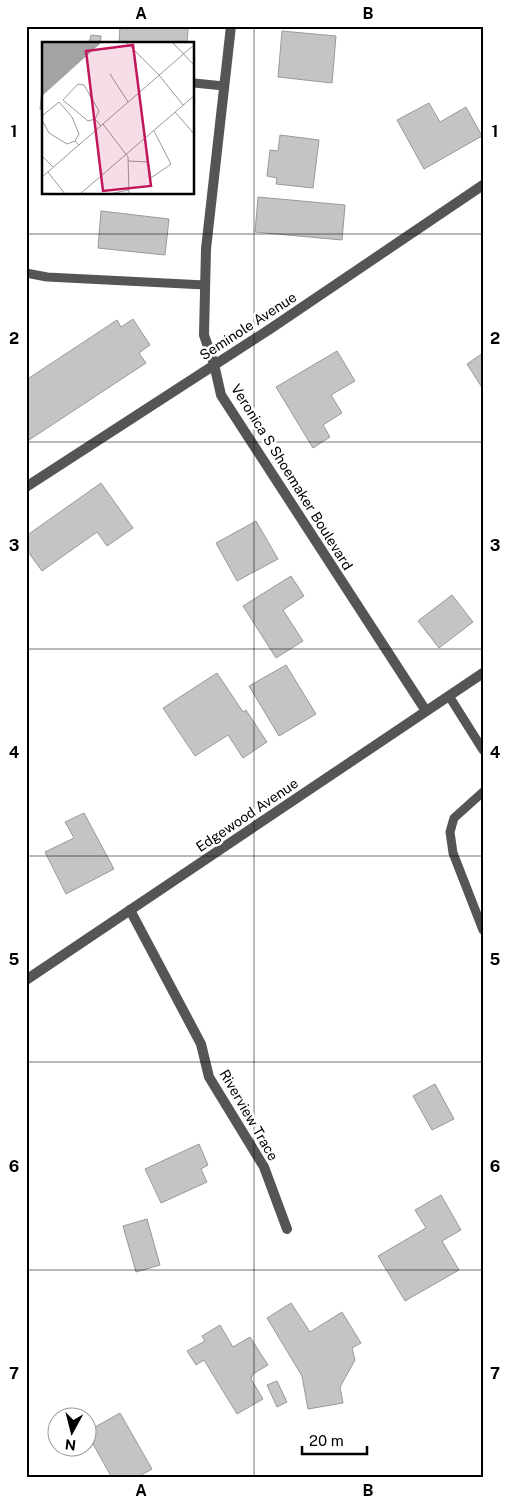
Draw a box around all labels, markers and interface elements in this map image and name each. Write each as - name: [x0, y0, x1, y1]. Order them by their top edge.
- text: A: [135, 4, 147, 23]
- text: B: [363, 4, 374, 23]
- inset map: [42, 42, 195, 195]
- text: 1: [11, 122, 17, 141]
- text: 1: [492, 122, 498, 141]
- street label: Seminole Avenue: [197, 289, 299, 363]
- text: 2: [9, 329, 19, 348]
- text: 2: [490, 329, 500, 348]
- street label: Veronica S Shoemaker Boulevard: [228, 381, 356, 573]
- text: 3: [9, 536, 19, 555]
- text: 3: [490, 536, 500, 555]
- text: 4: [9, 743, 20, 762]
- text: 4: [490, 743, 501, 762]
- street label: Edgewood Avenue: [193, 775, 301, 855]
- text: 5: [9, 950, 20, 969]
- text: 5: [490, 950, 501, 969]
- street label: Riverview Trace: [216, 1067, 282, 1163]
- text: 6: [9, 1157, 19, 1176]
- text: 6: [490, 1157, 500, 1176]
- text: 7: [9, 1364, 19, 1383]
- text: 7: [490, 1364, 500, 1383]
- north arrow: [48, 1406, 98, 1456]
- scale bar: [302, 1424, 366, 1456]
- text: 20 m: [309, 1432, 344, 1449]
- text: N: [64, 1436, 77, 1454]
- text: A: [135, 1481, 147, 1500]
- text: B: [363, 1481, 374, 1500]

